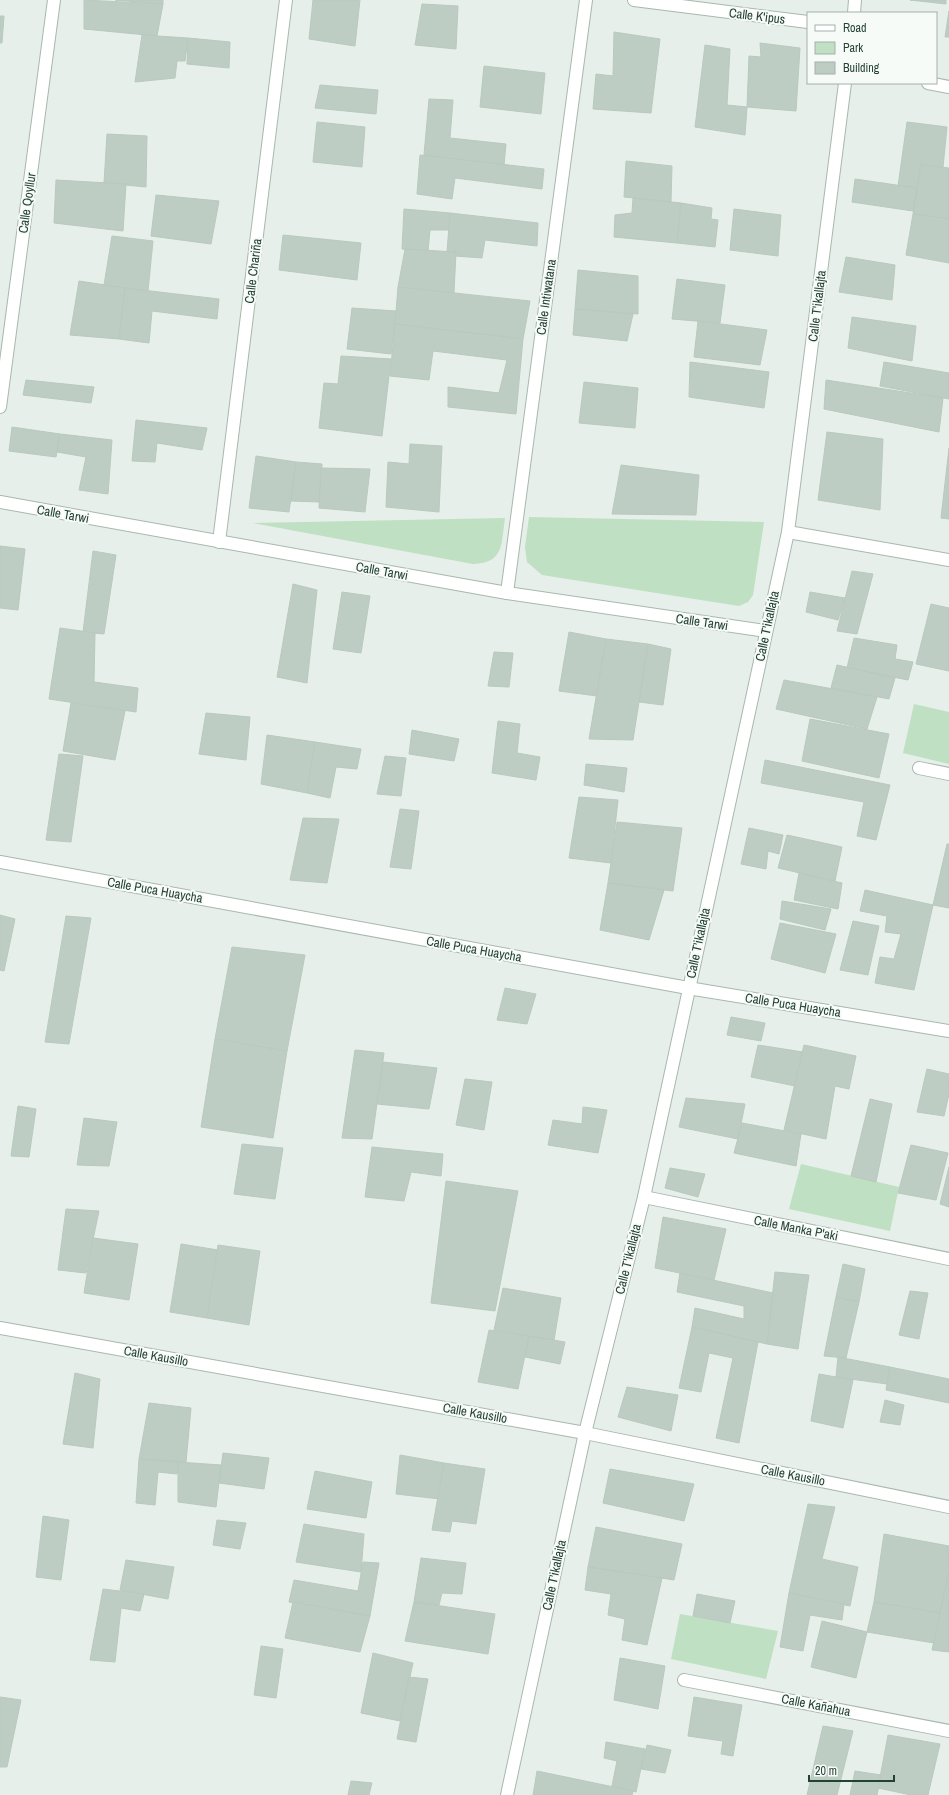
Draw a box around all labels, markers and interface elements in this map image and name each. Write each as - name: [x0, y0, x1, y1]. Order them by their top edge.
- street label: Calle K'ipus: [728, 4, 786, 28]
- legend: [807, 12, 937, 84]
- text: Road: [843, 20, 867, 36]
- text: Park: [843, 40, 863, 56]
- text: Building: [843, 60, 880, 76]
- street label: Calle Qoyllur: [14, 171, 40, 234]
- street label: Calle Chariña: [241, 238, 265, 304]
- street label: Calle Intiwatana: [532, 258, 560, 336]
- street label: Calle T'ikallajta: [804, 269, 830, 343]
- street label: Calle Tarwi: [36, 501, 90, 527]
- street label: Calle Tarwi: [355, 558, 409, 584]
- street label: Calle T'ikallajta: [751, 589, 783, 663]
- street label: Calle Tarwi: [675, 610, 729, 634]
- street label: Calle Puca Huaycha: [106, 873, 204, 907]
- street label: Calle T'ikallajta: [682, 906, 714, 980]
- street label: Calle Puca Huaycha: [425, 932, 523, 966]
- street label: Calle Puca Huaycha: [744, 989, 842, 1021]
- street label: Calle Manka P'aki: [752, 1211, 840, 1245]
- street label: Calle T'ikallajta: [611, 1222, 645, 1296]
- street label: Calle Kausillo: [122, 1342, 190, 1370]
- street label: Calle Kausillo: [441, 1399, 509, 1427]
- street label: Calle Kausillo: [759, 1460, 827, 1490]
- street label: Calle T'ikallajta: [538, 1538, 570, 1612]
- street label: Calle Kañahua: [780, 1690, 852, 1720]
- scale bar: [809, 1757, 894, 1783]
- text: 20 m: [815, 1763, 837, 1779]

